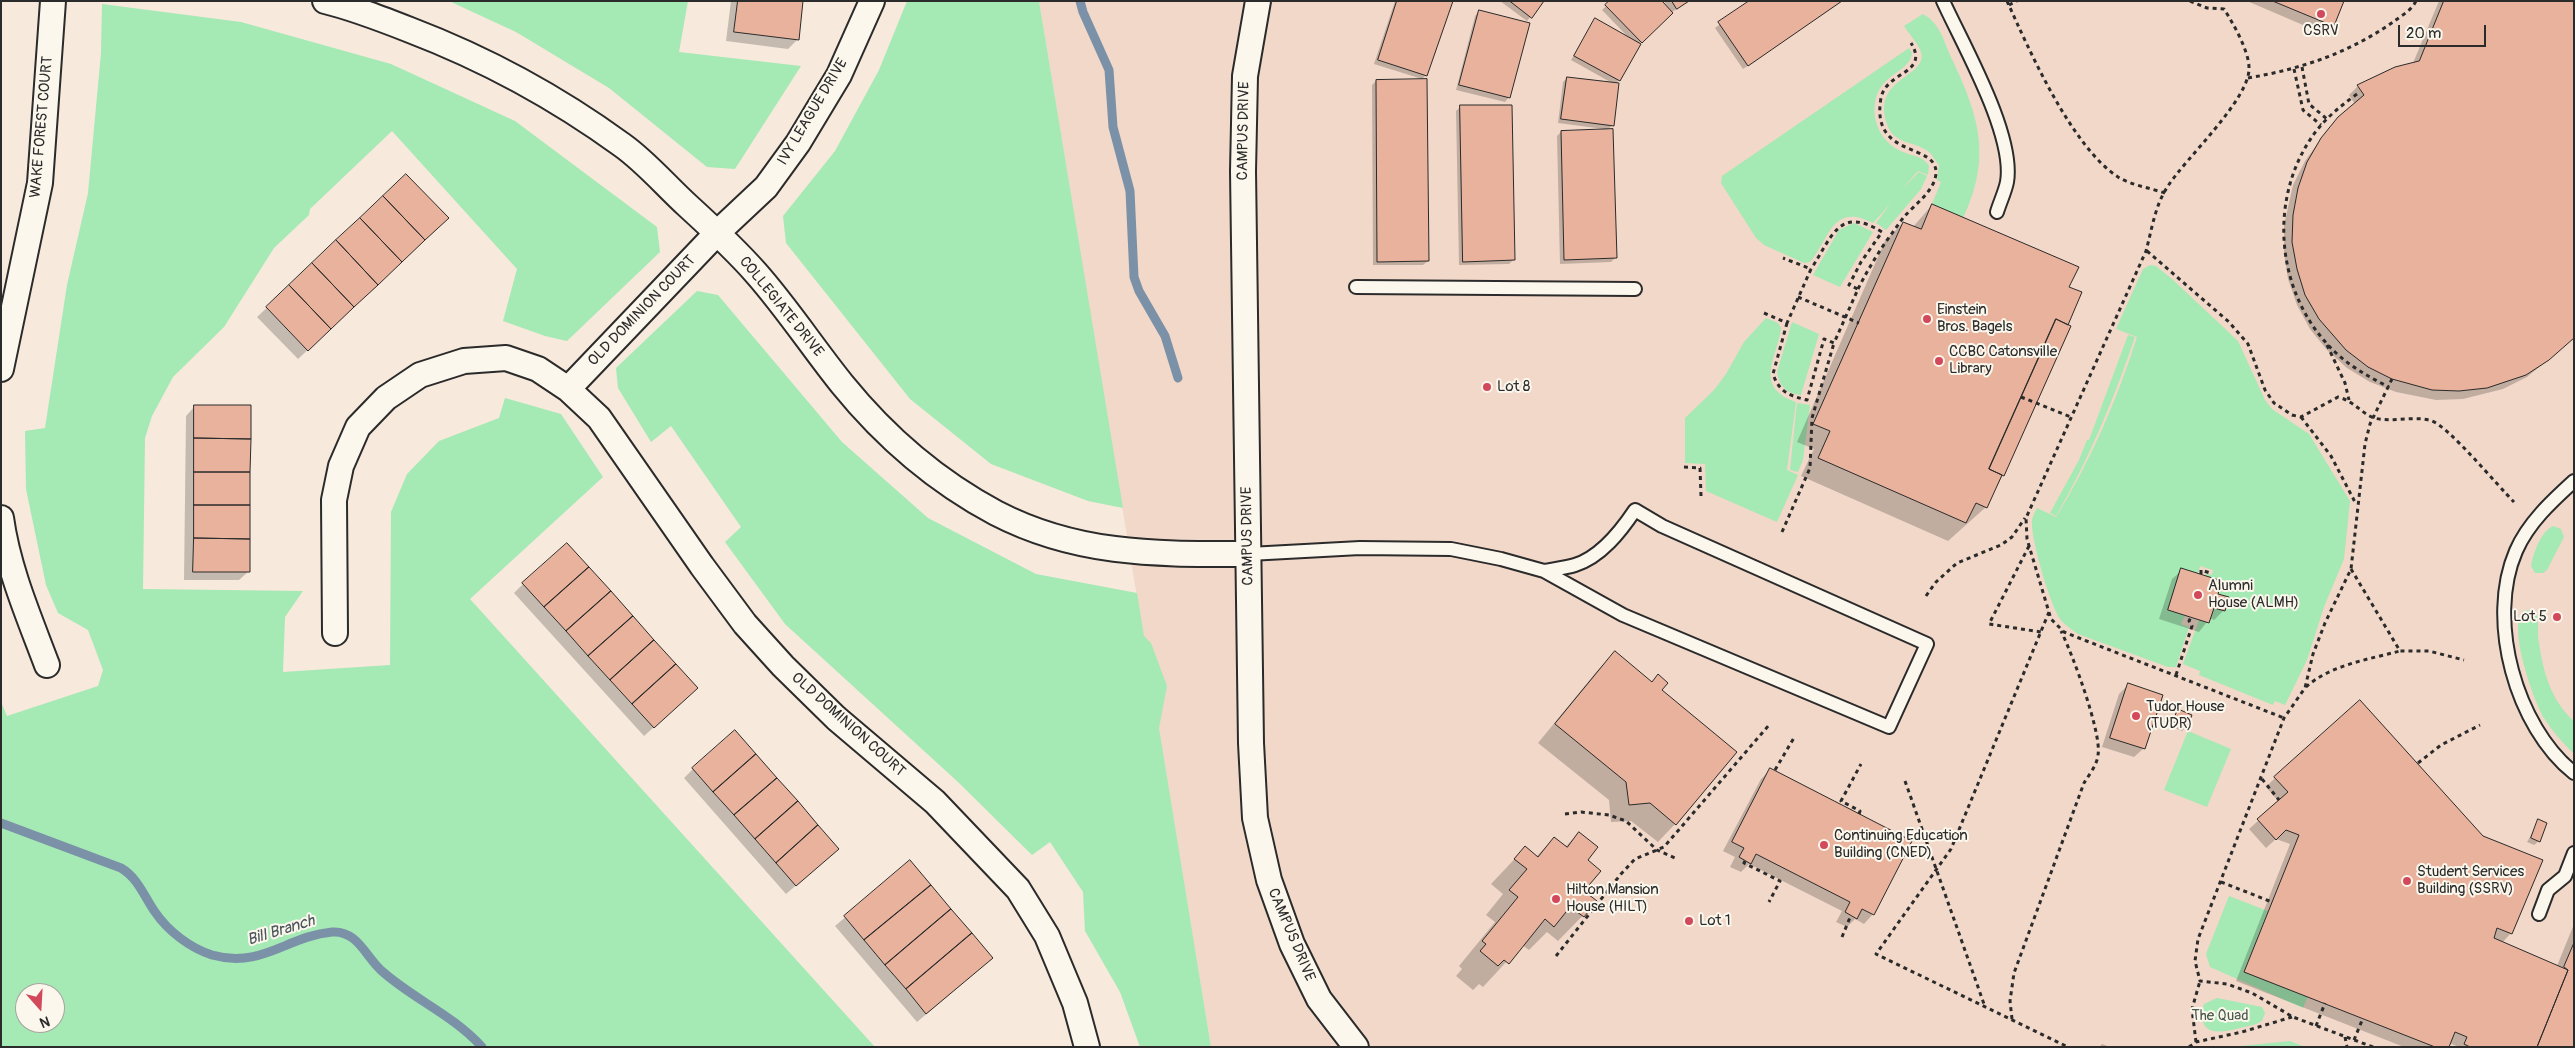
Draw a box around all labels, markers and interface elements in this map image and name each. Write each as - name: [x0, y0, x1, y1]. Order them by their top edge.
- marker: CSRV: [2315, 8, 2327, 20]
- scale bar: [2400, 15, 2488, 47]
- place label: CSRV: [2303, 22, 2339, 40]
- text: 20 m: [2406, 24, 2441, 43]
- street label: WAKE FOREST COURT: [27, 55, 57, 199]
- street label: IVY LEAGUE DRIVE: [774, 55, 852, 169]
- street label: CAMPUS DRIVE: [1234, 81, 1254, 181]
- street label: OLD DOMINION COURT: [584, 252, 700, 370]
- street label: COLLEGIATE DRIVE: [735, 253, 827, 361]
- place label: Einstein Bros. Bagels: [1937, 301, 2013, 336]
- marker: Einstein Bros. Bagels: [1921, 313, 1933, 325]
- place label: CCBC Catonsville Library: [1949, 343, 2057, 378]
- marker: CCBC Catonsville Library: [1933, 355, 1945, 367]
- place label: Lot 8: [1497, 378, 1530, 396]
- marker: Lot 8: [1481, 381, 1493, 393]
- street label: CAMPUS DRIVE: [1238, 486, 1258, 586]
- place label: Alumni House (ALMH): [2208, 577, 2299, 612]
- marker: Alumni House (ALMH): [2192, 589, 2204, 601]
- place label: Lot 5: [2513, 608, 2547, 626]
- marker: Lot 5: [2551, 611, 2563, 623]
- street label: OLD DOMINION COURT: [787, 669, 909, 781]
- place label: Tudor House (TUDR): [2146, 698, 2224, 733]
- marker: Tudor House (TUDR): [2130, 710, 2142, 722]
- place label: Continuing Education Building (CNED): [1834, 827, 1968, 862]
- marker: Continuing Education Building (CNED): [1818, 839, 1830, 851]
- place label: Student Services Building (SSRV): [2417, 863, 2524, 898]
- marker: Student Services Building (SSRV): [2401, 875, 2413, 887]
- place label: Hilton Mansion House (HILT): [1566, 881, 1659, 916]
- street label: CAMPUS DRIVE: [1263, 886, 1319, 984]
- marker: Hilton Mansion House (HILT): [1550, 893, 1562, 905]
- water label: Bill Branch: [245, 912, 317, 950]
- place label: Lot 1: [1699, 912, 1731, 930]
- marker: Lot 1: [1683, 915, 1695, 927]
- north arrow: [15, 983, 65, 1033]
- park label: The Quad: [2191, 1007, 2249, 1025]
- text: N: [37, 1012, 52, 1031]

